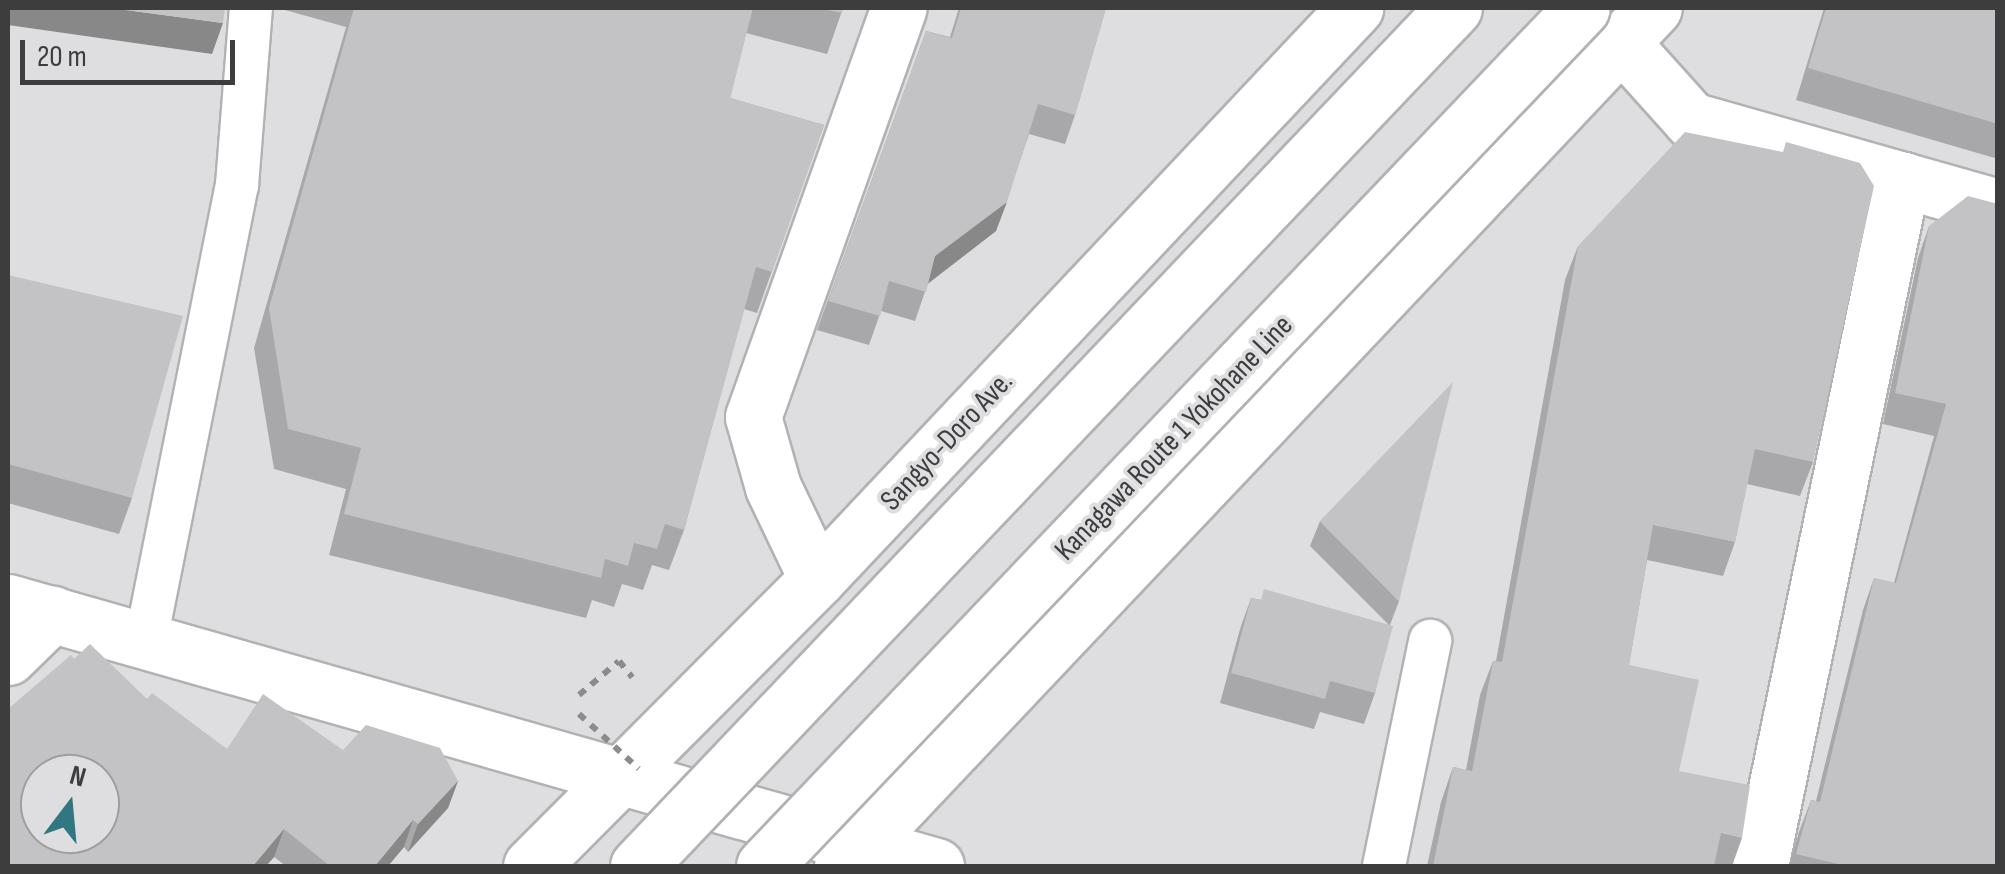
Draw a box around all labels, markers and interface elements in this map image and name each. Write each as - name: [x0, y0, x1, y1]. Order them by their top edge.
- scale bar: [25, 20, 240, 82]
- text: 20 m: [37, 39, 87, 75]
- street label: Kanagawa Route 1 Yokohane Line: [1047, 308, 1301, 568]
- street label: Sangyo-Doro Ave.: [873, 364, 1021, 518]
- north arrow: [20, 754, 120, 854]
- text: N: [66, 759, 90, 795]

